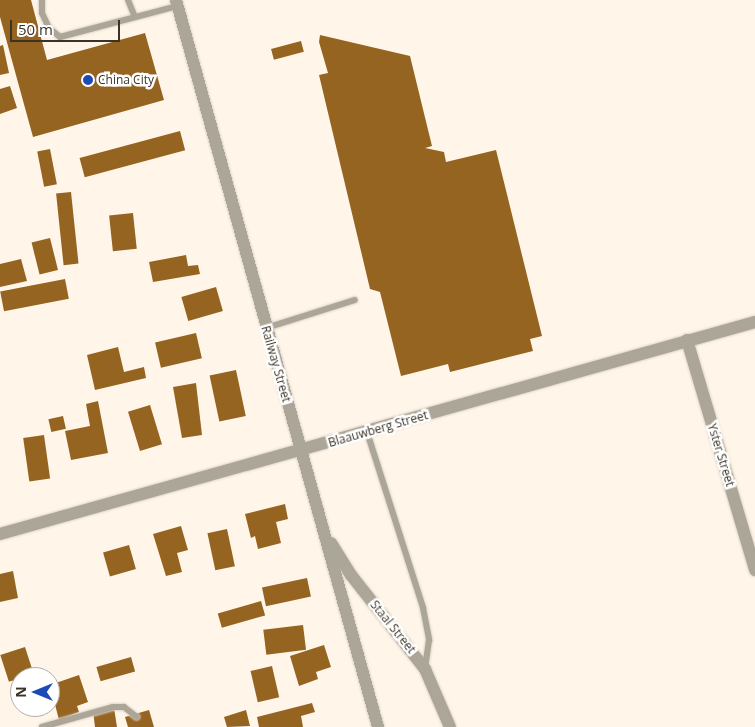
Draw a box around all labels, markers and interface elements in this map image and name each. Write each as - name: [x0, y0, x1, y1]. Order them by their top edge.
- scale bar: [12, 10, 122, 42]
- text: 50 m: [18, 19, 53, 39]
- place label: China City: [98, 73, 154, 87]
- marker: China City: [82, 74, 94, 86]
- street label: Railway Street: [258, 324, 294, 404]
- street label: Blaauwberg Street: [327, 408, 429, 450]
- street label: Yster Street: [705, 422, 737, 488]
- street label: Staal Street: [367, 598, 419, 656]
- north arrow: [10, 667, 60, 717]
- text: N: [11, 686, 30, 698]

